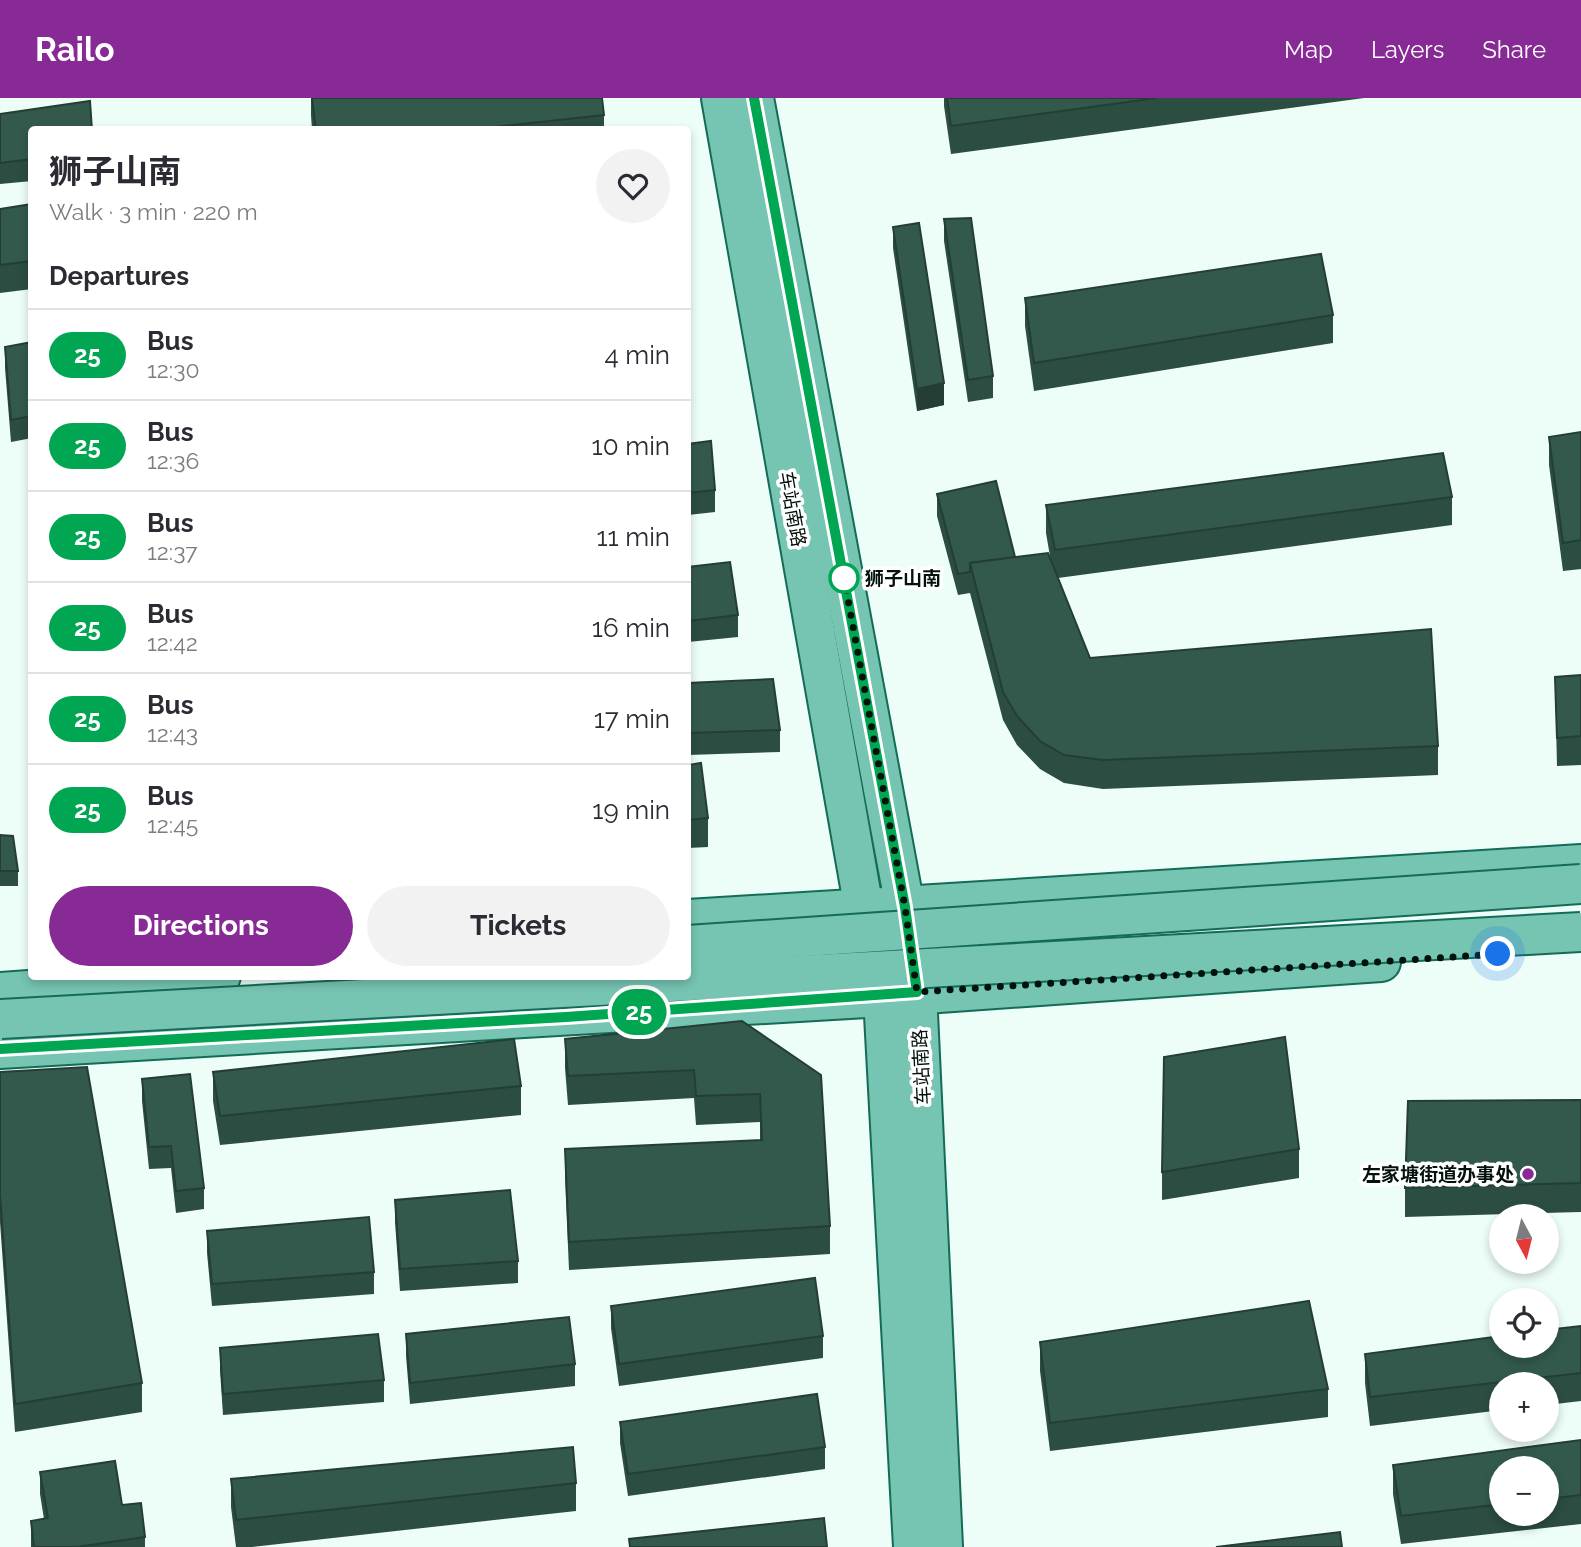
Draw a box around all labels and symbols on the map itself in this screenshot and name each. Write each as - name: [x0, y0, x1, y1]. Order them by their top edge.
- street label: 车站南路: [776, 470, 810, 548]
- marker: 狮子山南: [829, 563, 859, 593]
- place label: 狮子山南: [865, 567, 941, 589]
- your location: [1480, 936, 1515, 971]
- line badge: 25: [608, 989, 670, 1035]
- street label: 车站南路: [908, 1028, 934, 1106]
- place label: 左家塘街道办事处: [1362, 1163, 1514, 1185]
- marker: 左家塘街道办事处: [1520, 1166, 1536, 1182]
- north arrow: [1489, 1204, 1559, 1274]

